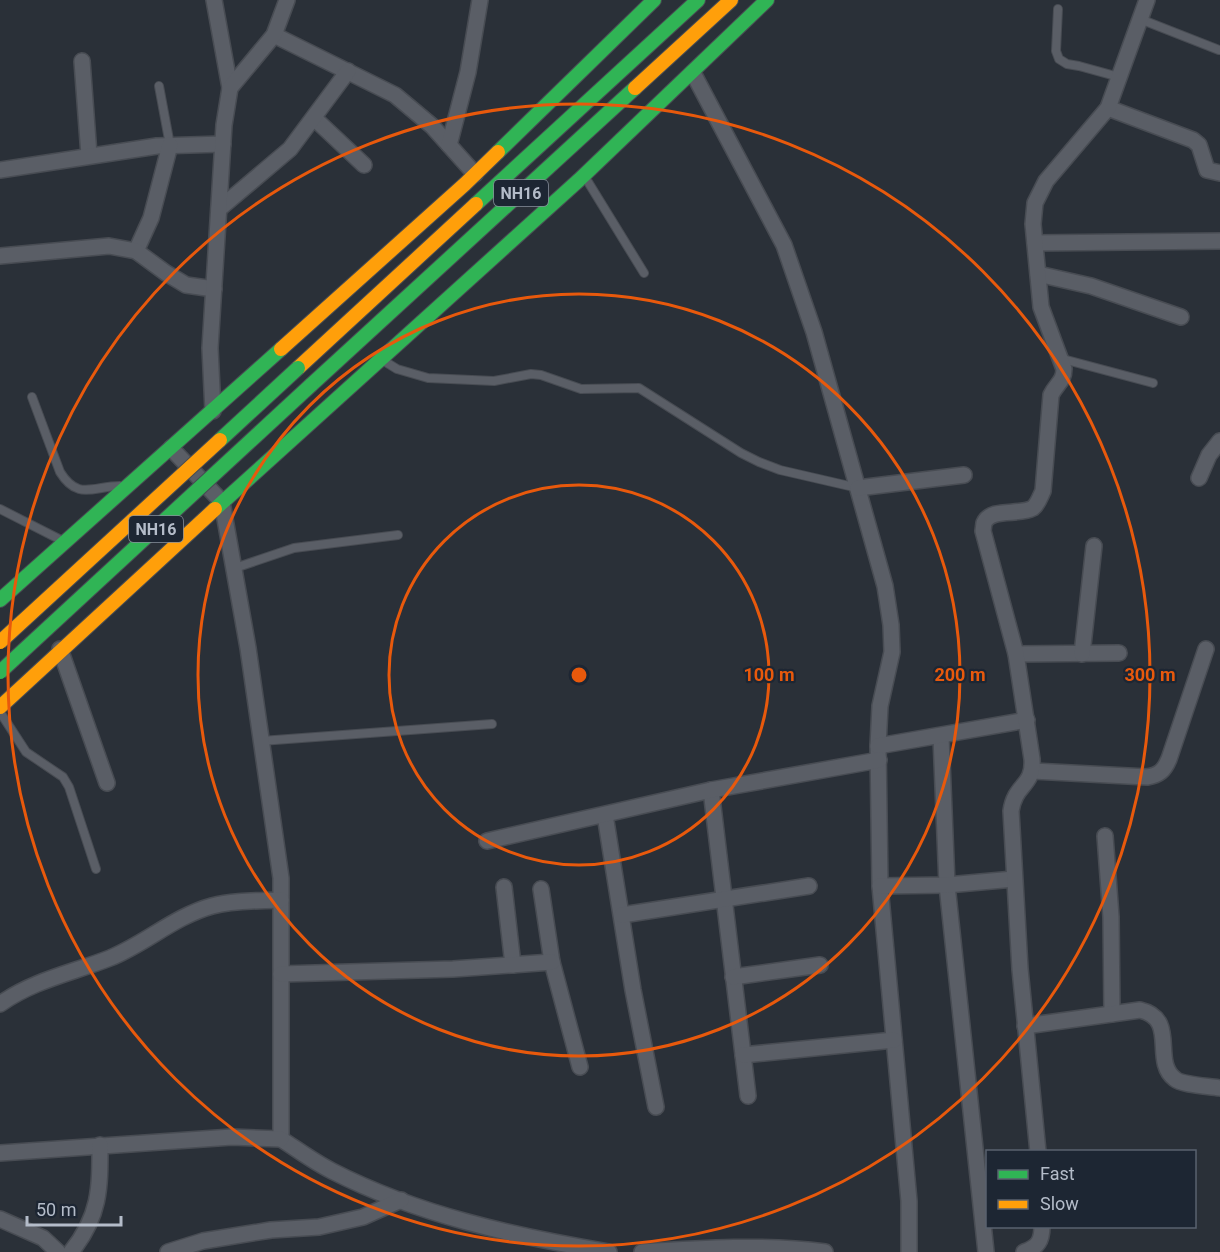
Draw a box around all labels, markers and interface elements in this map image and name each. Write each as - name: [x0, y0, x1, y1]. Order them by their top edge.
- road number: NH16: [494, 180, 548, 206]
- road number: NH16: [129, 516, 183, 542]
- text: 100 m: [743, 664, 795, 685]
- text: 200 m: [934, 664, 986, 685]
- text: 300 m: [1124, 664, 1176, 685]
- centre of rings: [569, 665, 589, 685]
- legend: [986, 1150, 1196, 1228]
- text: Fast: [1040, 1163, 1075, 1184]
- scale bar: [27, 1189, 122, 1227]
- text: Slow: [1040, 1193, 1079, 1214]
- text: 50 m: [36, 1199, 76, 1220]

